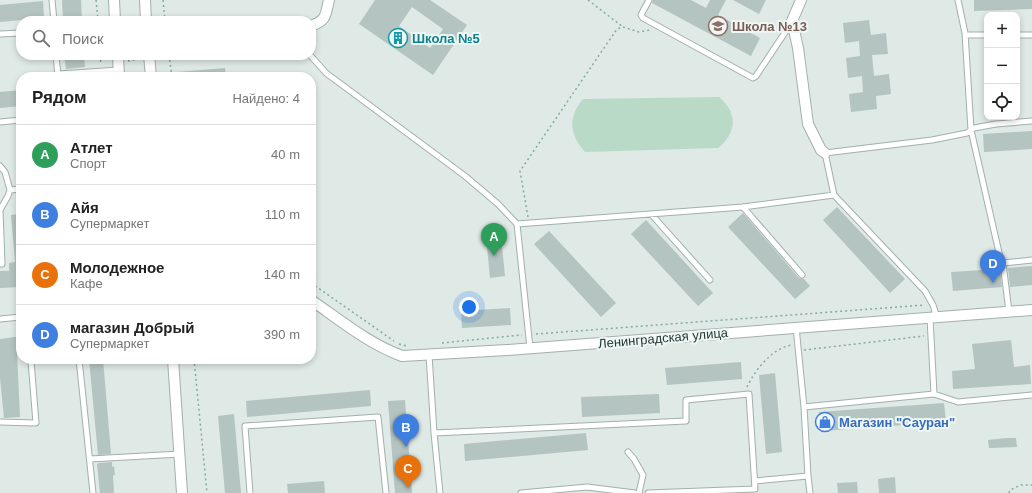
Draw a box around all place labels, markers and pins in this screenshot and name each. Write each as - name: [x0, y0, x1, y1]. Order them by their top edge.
- school or university icon: Школа №13: [707, 15, 729, 37]
- place label: Школа №13: [732, 19, 807, 34]
- building icon: Школа №5: [387, 27, 409, 49]
- place label: Школа №5: [412, 31, 480, 46]
- pin: A: [481, 223, 507, 256]
- pin: D: [980, 250, 1006, 283]
- shop icon: Магазин "Сауран": [814, 411, 836, 433]
- pin: B: [393, 414, 419, 447]
- place label: Магазин "Сауран": [839, 415, 955, 430]
- pin: C: [395, 455, 421, 488]

